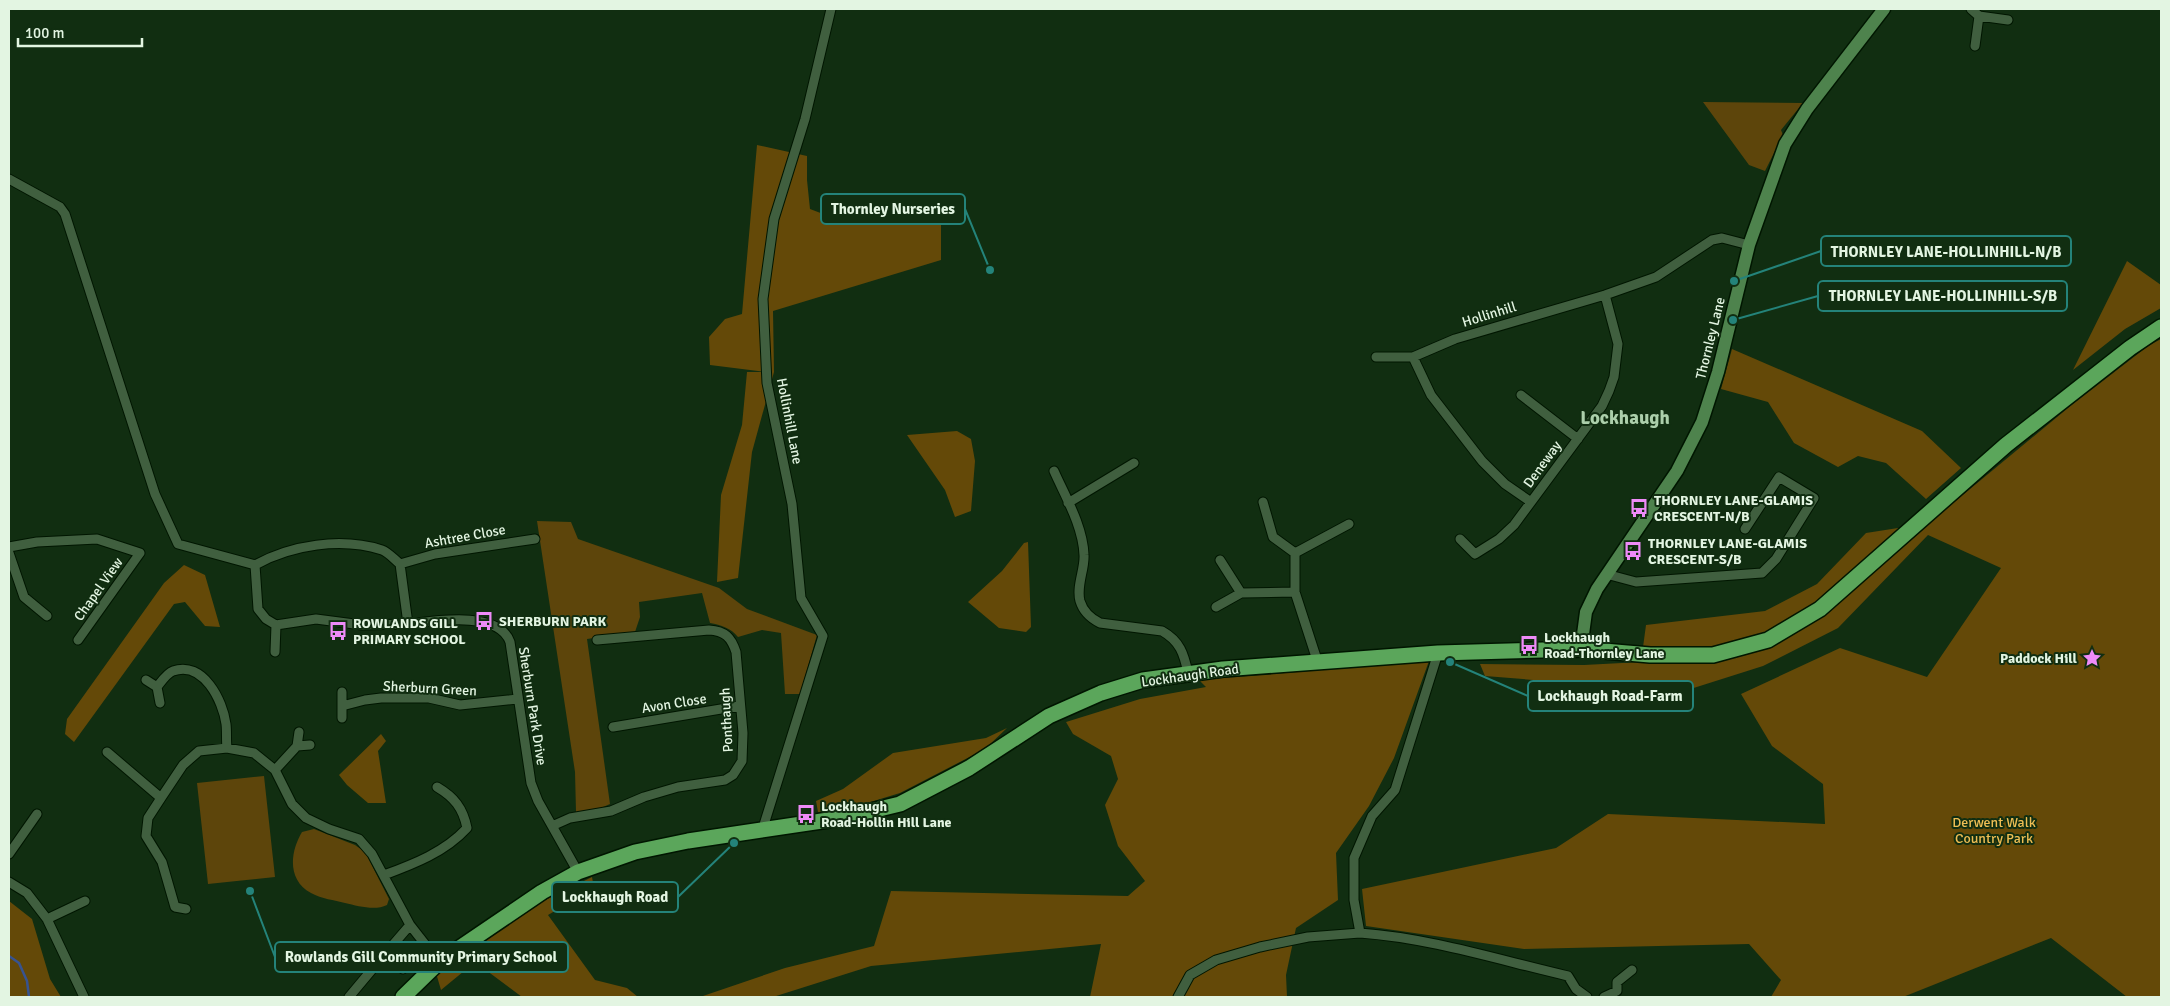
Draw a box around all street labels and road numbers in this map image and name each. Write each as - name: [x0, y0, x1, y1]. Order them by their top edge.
- street label: Thornley Lane: [1692, 295, 1729, 381]
- street label: Hollinhill: [1460, 298, 1518, 331]
- street label: Hollinhill Lane: [773, 376, 806, 466]
- street label: Deneway: [1520, 437, 1565, 491]
- street label: Ashtree Close: [423, 521, 507, 552]
- street label: Chapel View: [70, 554, 126, 624]
- street label: Sherburn Park Drive: [515, 646, 550, 767]
- street label: Lockhaugh Road: [1140, 660, 1240, 691]
- street label: Sherburn Green: [383, 678, 477, 699]
- street label: Ponthaugh: [716, 687, 737, 753]
- street label: Avon Close: [640, 690, 708, 717]

